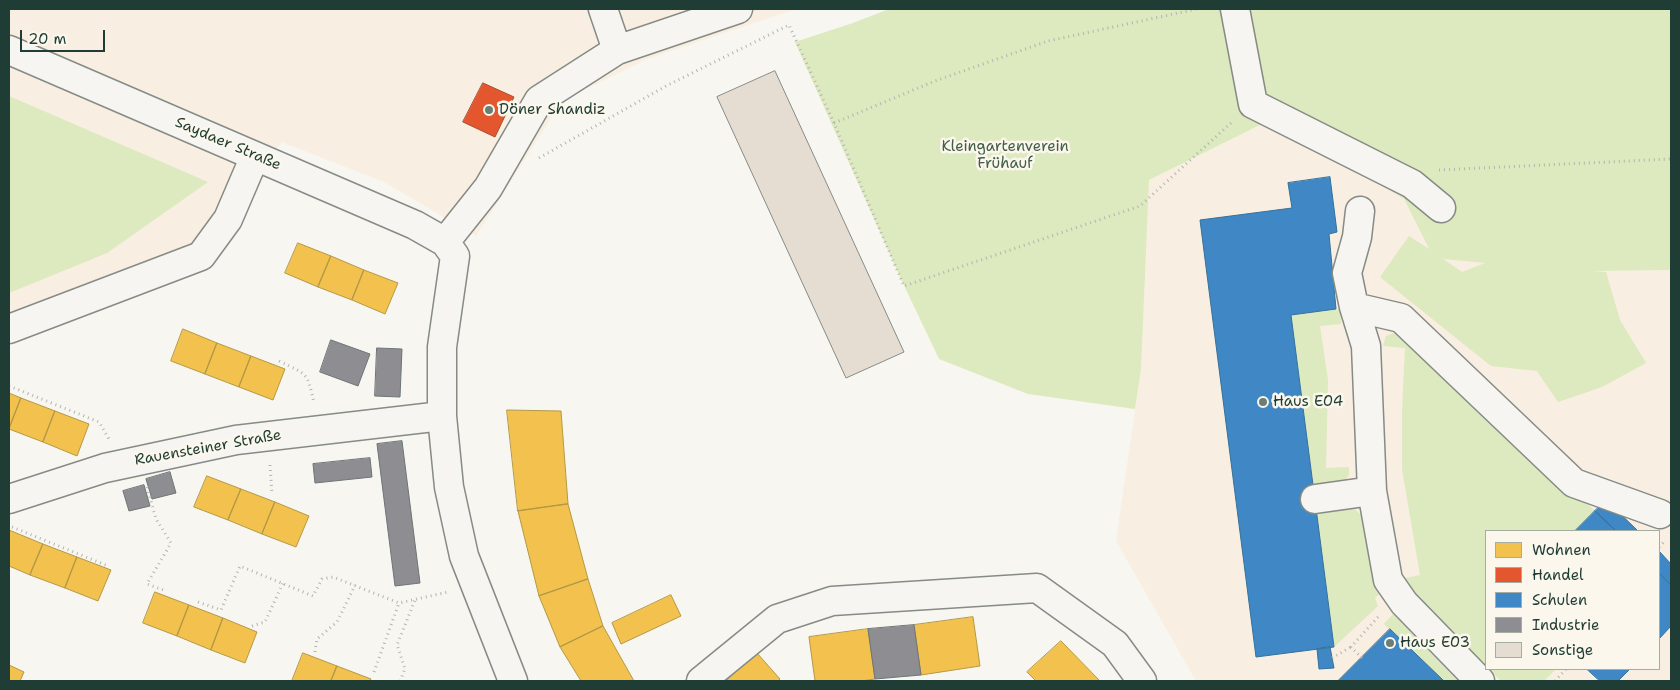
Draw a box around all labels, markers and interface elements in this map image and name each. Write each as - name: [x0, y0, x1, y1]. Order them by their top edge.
- scale bar: [22, 20, 108, 52]
- text: 20 m: [28, 29, 67, 49]
- place label: Döner Shandiz: [499, 101, 606, 119]
- marker: Döner Shandiz: [483, 104, 495, 116]
- street label: Saydaer Straße: [172, 114, 284, 174]
- park label: Kleingartenverein Frühauf: [941, 138, 1069, 173]
- place label: Haus E04: [1273, 393, 1343, 411]
- marker: Haus E04: [1257, 396, 1269, 408]
- street label: Rauensteiner Straße: [133, 426, 283, 470]
- legend: [1485, 530, 1660, 670]
- text: Wohnen: [1532, 540, 1591, 560]
- text: Handel: [1532, 565, 1584, 585]
- text: Schulen: [1532, 590, 1587, 610]
- text: Industrie: [1532, 615, 1599, 635]
- place label: Haus E03: [1400, 634, 1470, 652]
- marker: Haus E03: [1384, 637, 1396, 649]
- text: Sonstige: [1532, 640, 1593, 660]

